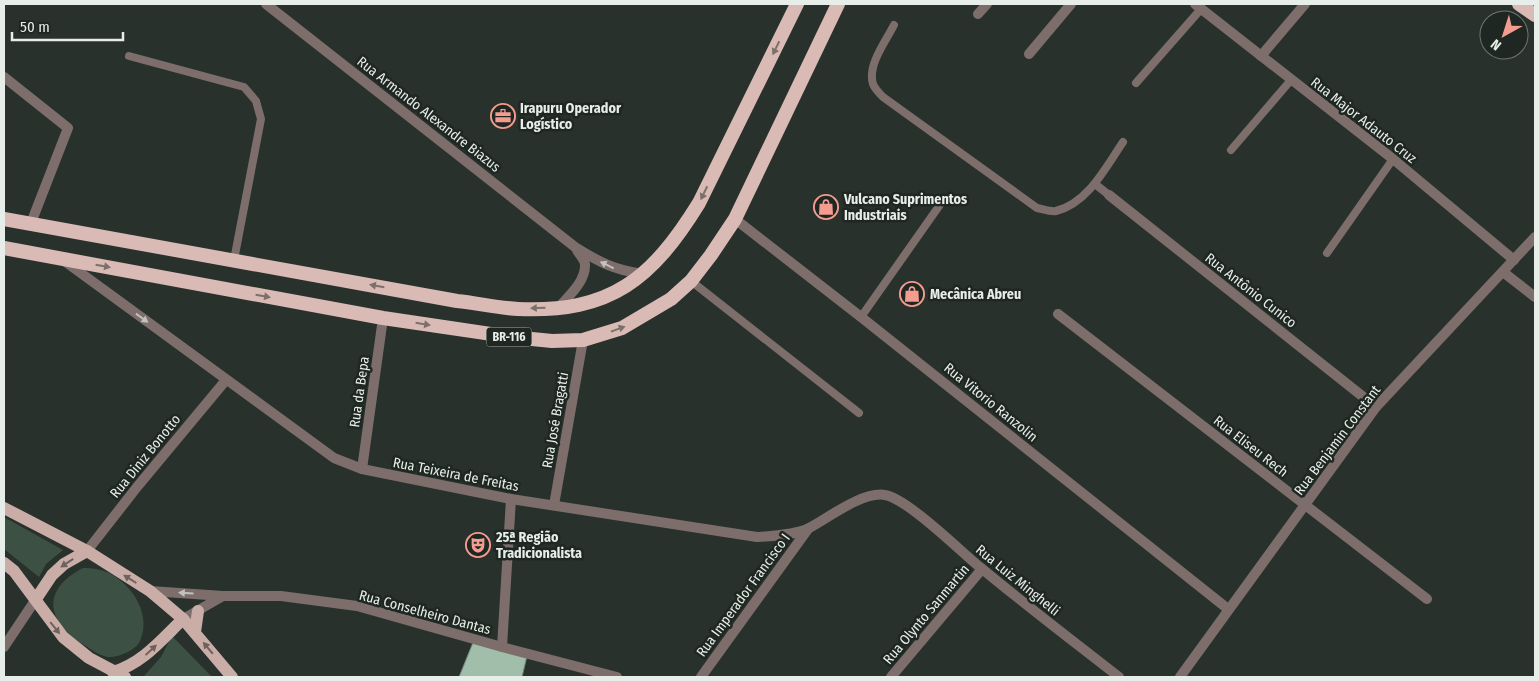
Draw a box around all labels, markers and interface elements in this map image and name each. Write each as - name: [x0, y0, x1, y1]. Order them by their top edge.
- scale bar: [12, 10, 124, 42]
- north arrow: [1479, 10, 1529, 60]
- text: 50 m: [20, 18, 50, 36]
- text: N: [1488, 35, 1505, 54]
- one-way arrow: [772, 40, 780, 55]
- street label: Rua Armando Alexandre Biazus: [354, 53, 504, 176]
- street label: Rua Major Adauto Cruz: [1307, 74, 1420, 167]
- place label: Irapuru Operador Logístico: [520, 100, 622, 133]
- office icon: Irapuru Operador Logístico: [490, 103, 516, 129]
- one-way arrow: [700, 186, 708, 200]
- place label: Vulcano Suprimentos Industriais: [843, 191, 967, 224]
- shop icon: Vulcano Suprimentos Industriais: [813, 194, 839, 220]
- street label: Rua Antônio Cunico: [1202, 249, 1300, 331]
- one-way arrow: [600, 261, 614, 269]
- one-way arrow: [96, 263, 112, 271]
- shop icon: Mecânica Abreu: [899, 281, 925, 307]
- one-way arrow: [369, 282, 385, 290]
- place label: Mecânica Abreu: [930, 286, 1021, 303]
- one-way arrow: [255, 292, 271, 300]
- one-way arrow: [530, 305, 546, 313]
- one-way arrow: [135, 313, 149, 323]
- one-way arrow: [415, 320, 431, 328]
- one-way arrow: [610, 325, 625, 332]
- road number: BR-116: [486, 328, 532, 347]
- street label: Rua da Bepa: [346, 355, 373, 429]
- street label: Rua Vitorio Ranzolin: [940, 359, 1041, 445]
- street label: Rua José Bragatti: [539, 371, 572, 469]
- street label: Rua Benjamin Constant: [1291, 382, 1385, 499]
- street label: Rua Diniz Bonotto: [107, 411, 184, 502]
- street label: Rua Eliseu Rech: [1210, 412, 1291, 481]
- street label: Rua Teixeira de Freitas: [392, 454, 520, 495]
- place label: 25ª Região Tradicionalista: [495, 529, 582, 562]
- street label: Rua Imperador Francisco I: [693, 530, 794, 660]
- theatre icon: 25ª Região Tradicionalista: [465, 532, 491, 558]
- street label: Rua Luiz Minghelli: [972, 541, 1063, 620]
- one-way arrow: [60, 559, 73, 568]
- street label: Rua Olynto Sanmartin: [880, 561, 973, 668]
- one-way arrow: [124, 574, 137, 583]
- street label: Rua Conselheiro Dantas: [357, 587, 493, 638]
- one-way arrow: [178, 589, 194, 597]
- one-way arrow: [50, 621, 61, 634]
- one-way arrow: [202, 641, 213, 654]
- one-way arrow: [145, 644, 157, 656]

